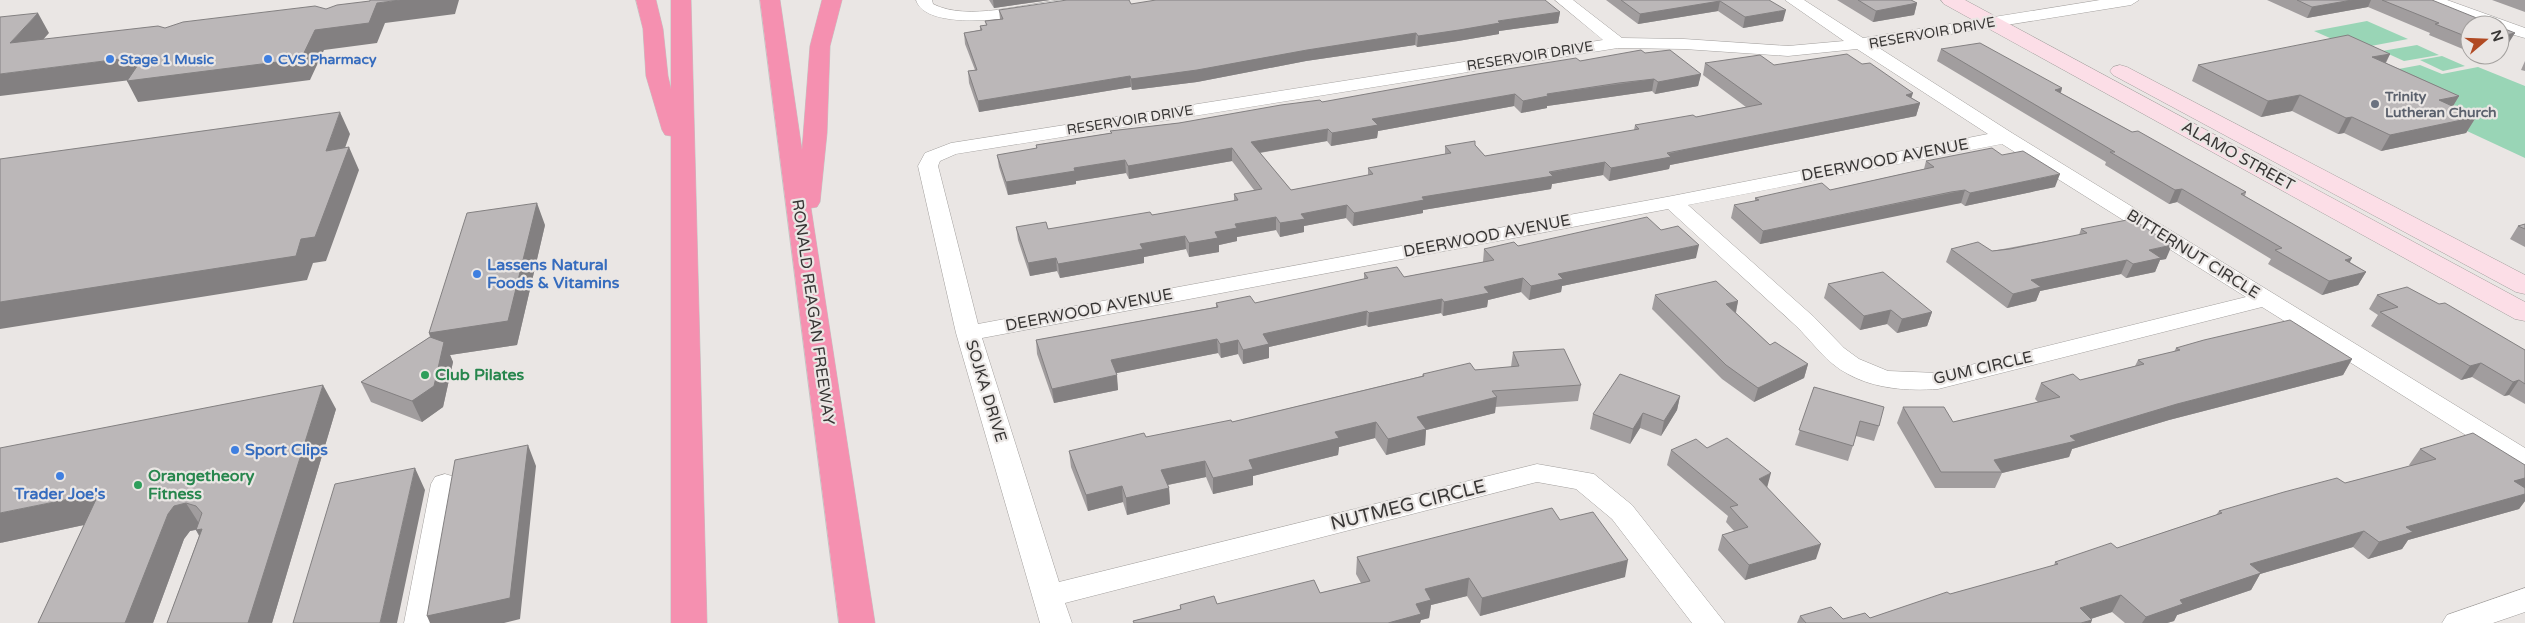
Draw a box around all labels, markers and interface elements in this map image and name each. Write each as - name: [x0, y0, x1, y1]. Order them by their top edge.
- street label: RESERVOIR DRIVE: [1867, 14, 1997, 52]
- north arrow: [2460, 15, 2510, 65]
- text: N: [2487, 28, 2507, 44]
- street label: RESERVOIR DRIVE: [1465, 38, 1595, 74]
- place label: Stage 1 Music: [120, 51, 214, 68]
- place label: CVS Pharmacy: [278, 51, 377, 68]
- marker: Stage 1 Music: [104, 53, 116, 65]
- marker: CVS Pharmacy: [262, 53, 274, 65]
- place label: Trinity Lutheran Church: [2384, 88, 2497, 121]
- marker: Trinity Lutheran Church: [2369, 98, 2381, 110]
- street label: RESERVOIR DRIVE: [1065, 102, 1195, 138]
- street label: ALAMO STREET: [2178, 117, 2298, 195]
- street label: DEERWOOD AVENUE: [1800, 134, 1970, 186]
- street label: RONALD REAGAN FREEWAY: [787, 198, 839, 426]
- street label: BITTERNUT CIRCLE: [2123, 205, 2263, 303]
- street label: DEERWOOD AVENUE: [1402, 210, 1572, 262]
- place label: Lassens Natural Foods & Vitamins: [487, 255, 620, 293]
- marker: Lassens Natural Foods & Vitamins: [471, 268, 483, 280]
- street label: DEERWOOD AVENUE: [1004, 284, 1174, 336]
- street label: SOJKA DRIVE: [961, 338, 1011, 444]
- street label: GUM CIRCLE: [1931, 347, 2035, 389]
- place label: Club Pilates: [435, 365, 525, 385]
- marker: Club Pilates: [419, 369, 431, 381]
- place label: Sport Clips: [245, 440, 328, 460]
- marker: Sport Clips: [229, 444, 241, 456]
- place label: Orangetheory Fitness: [148, 466, 255, 504]
- marker: Trader Joe's: [54, 470, 66, 482]
- street label: NUTMEG CIRCLE: [1328, 475, 1488, 535]
- marker: Orangetheory Fitness: [132, 479, 144, 491]
- place label: Trader Joe's: [14, 484, 106, 504]

